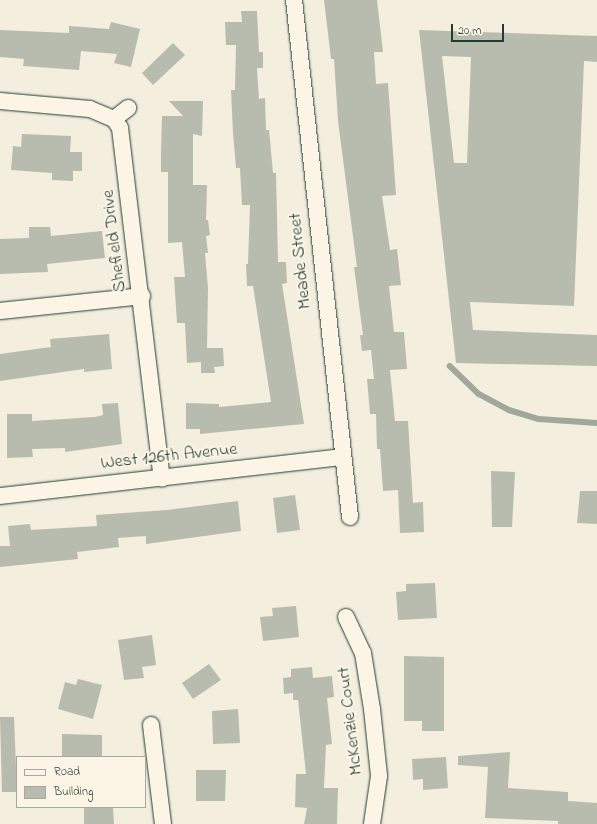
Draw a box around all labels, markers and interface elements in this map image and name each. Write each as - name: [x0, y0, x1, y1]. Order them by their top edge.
- scale bar: [453, 16, 506, 42]
- text: 20 m: [458, 22, 481, 40]
- street label: Shefield Drive: [98, 189, 132, 293]
- street label: Meade Street: [285, 212, 317, 310]
- street label: West 126th Avenue: [100, 439, 238, 475]
- street label: McKenzie Court: [334, 666, 368, 776]
- legend: [16, 756, 146, 808]
- text: Road: [54, 763, 80, 781]
- text: Building: [54, 783, 93, 801]

